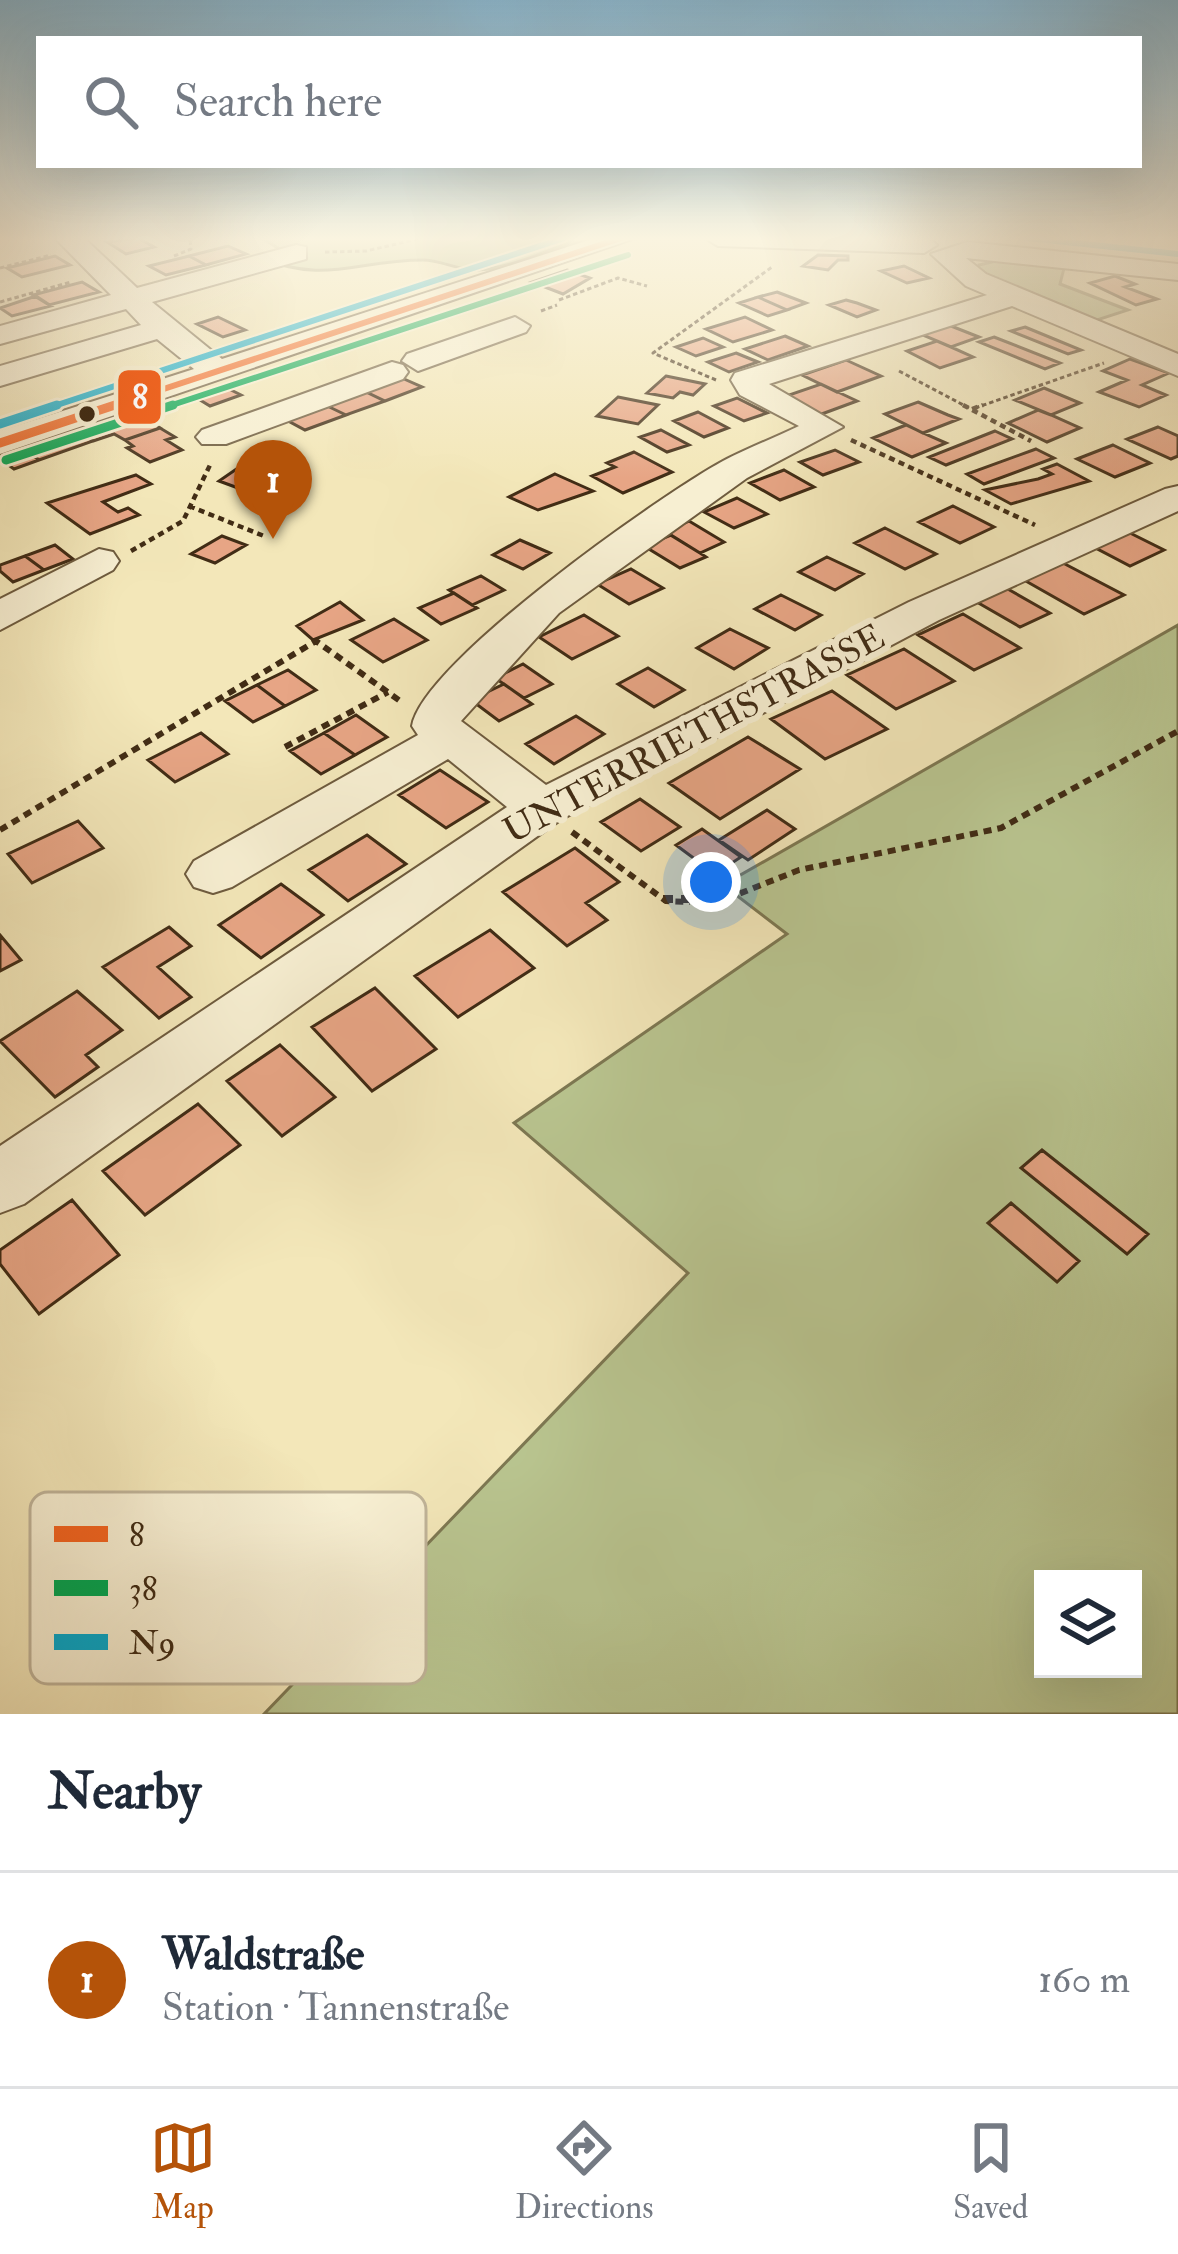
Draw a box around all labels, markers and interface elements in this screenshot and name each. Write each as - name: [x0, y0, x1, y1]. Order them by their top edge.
- search box: [36, 36, 1142, 168]
- icon: search: [78, 69, 144, 135]
- text: Search here: [174, 74, 382, 130]
- line badge: 8: [116, 368, 163, 426]
- text: 8: [132, 377, 148, 418]
- unlabelled marker: [76, 403, 98, 425]
- pin: 1: [234, 440, 312, 539]
- street label: UNTERRIETHSTRASSE: [496, 614, 892, 854]
- your location: [681, 852, 741, 912]
- legend: [30, 1492, 426, 1684]
- text: 8: [129, 1515, 145, 1556]
- text: 38: [129, 1569, 157, 1610]
- map controls: [1034, 1570, 1142, 1678]
- button: layers: [1034, 1570, 1142, 1678]
- text: N9: [129, 1623, 175, 1664]
- text: Nearby: [48, 1760, 201, 1824]
- text: Waldstraße: [162, 1927, 364, 1983]
- text: 1: [80, 1955, 94, 2004]
- text: 160 m: [1038, 1955, 1130, 2004]
- text: Station · Tannenstraße: [162, 1983, 509, 2032]
- tab: Map: [150, 2115, 216, 2228]
- tab: Directions: [515, 2115, 654, 2228]
- tab: Saved: [953, 2115, 1028, 2228]

